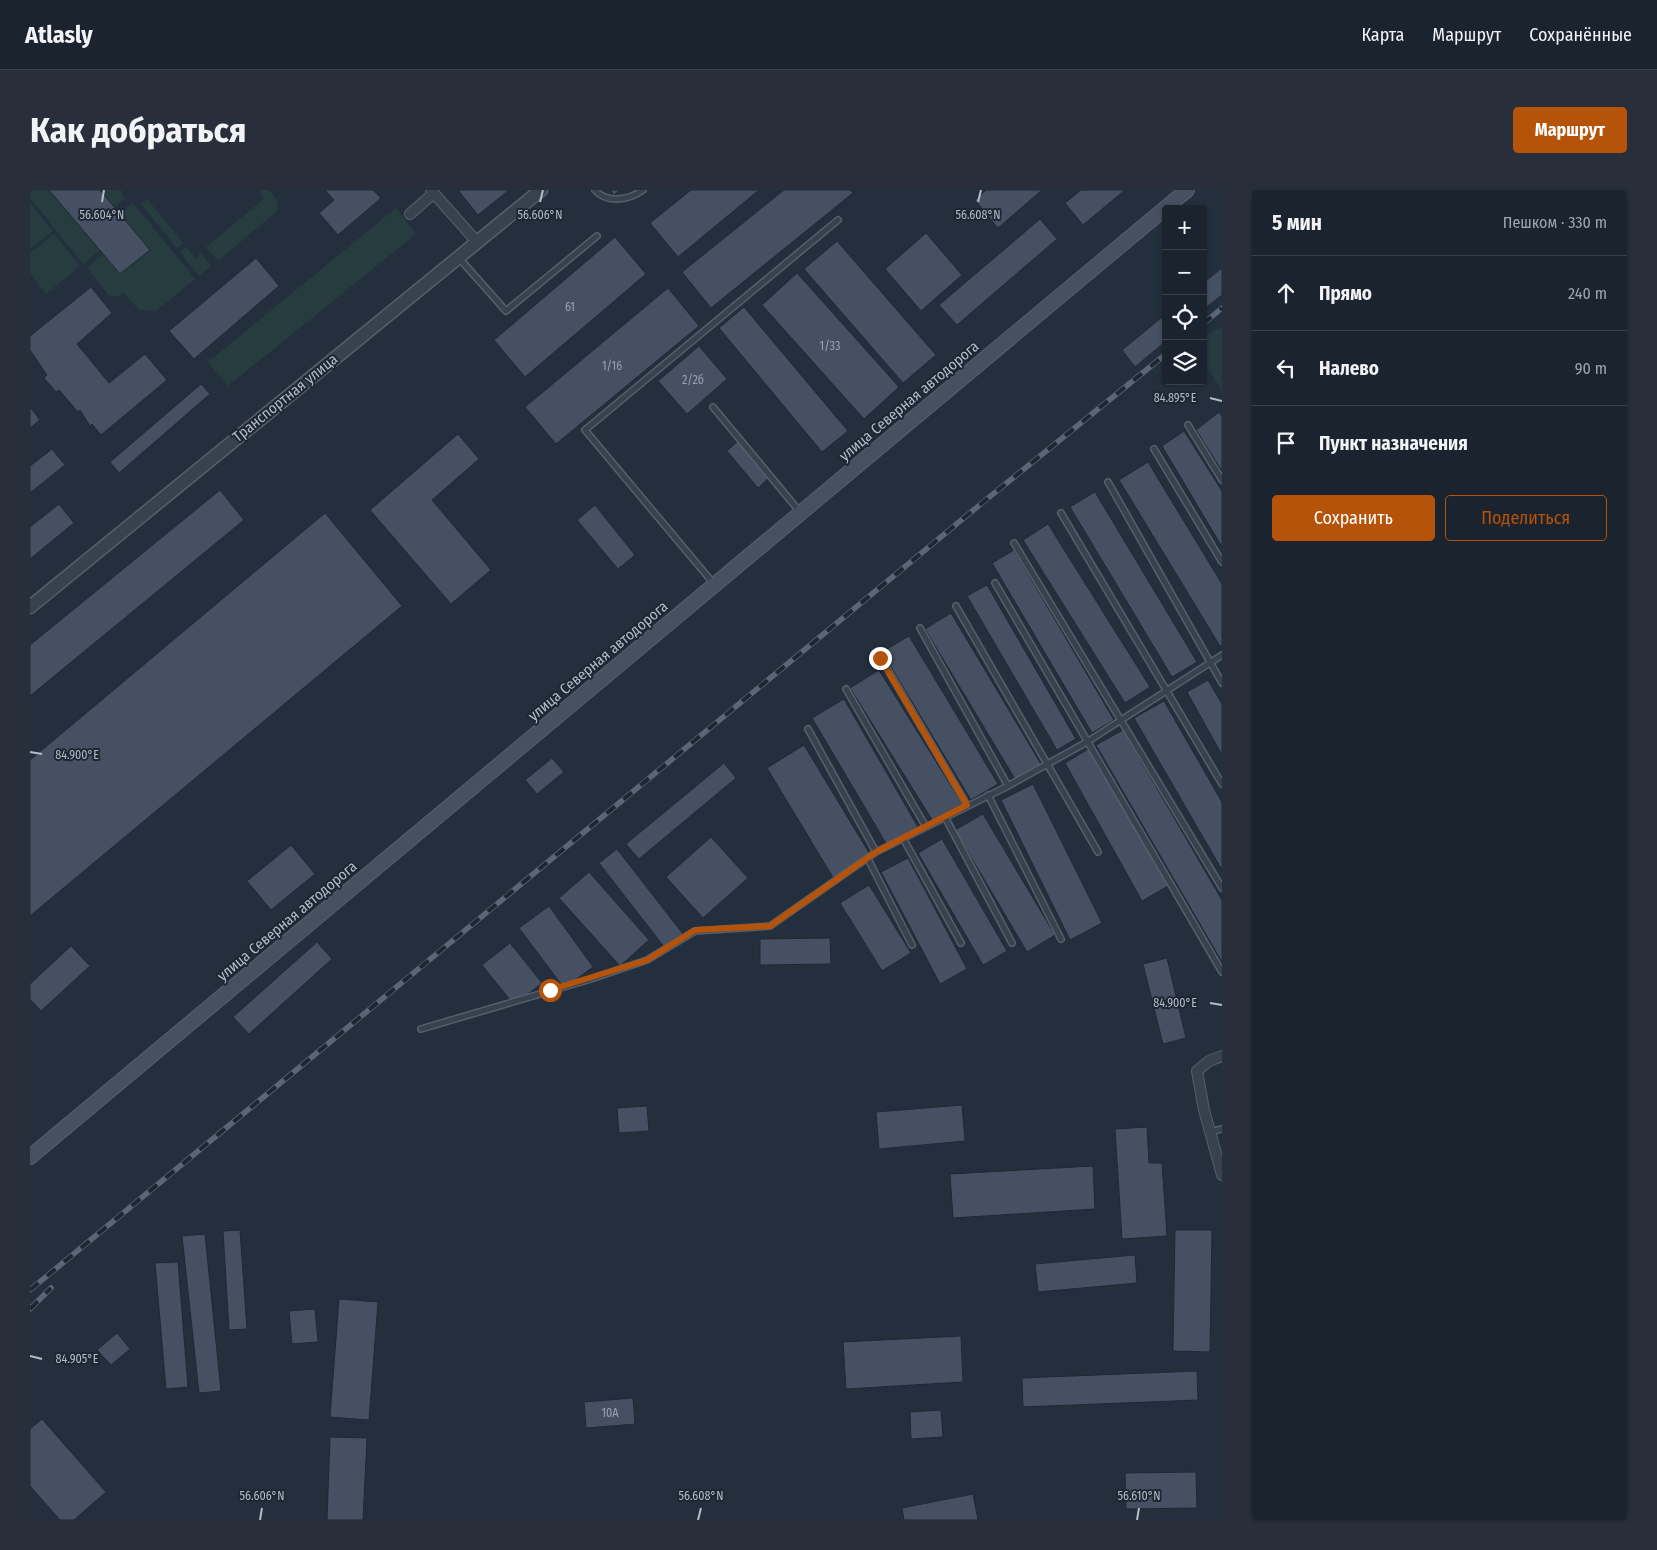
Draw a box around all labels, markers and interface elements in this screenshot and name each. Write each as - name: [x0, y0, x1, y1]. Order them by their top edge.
- text: Atlasly: [25, 21, 93, 49]
- text: Карта: [1361, 24, 1404, 46]
- text: Маршрут: [1432, 24, 1501, 46]
- text: Сохранённые: [1529, 24, 1632, 46]
- button: Маршрут: [1513, 107, 1627, 153]
- text: Как добраться: [30, 109, 247, 151]
- map controls: [1162, 205, 1207, 385]
- button: +: [1162, 205, 1207, 250]
- text: 56.604°N: [80, 208, 124, 222]
- text: 56.606°N: [518, 208, 562, 222]
- text: 56.608°N: [955, 208, 1001, 222]
- text: 5 мин: [1272, 210, 1322, 236]
- text: Пешком · 330 m: [1503, 213, 1607, 232]
- button: −: [1162, 250, 1207, 295]
- icon: ahead: [1272, 279, 1300, 307]
- text: Прямо: [1319, 282, 1372, 305]
- text: 240 m: [1568, 284, 1607, 303]
- button: locate: [1162, 295, 1207, 340]
- house number: 61: [565, 300, 575, 314]
- street label: улица Северная автодорога: [835, 337, 983, 465]
- house number: 1/33: [820, 339, 840, 353]
- button: layers: [1162, 340, 1207, 385]
- street label: Транспортная улица: [229, 350, 341, 446]
- icon: left: [1272, 354, 1300, 382]
- text: Налево: [1319, 357, 1379, 380]
- house number: 1/16: [602, 359, 622, 373]
- text: 90 m: [1575, 359, 1607, 378]
- house number: 2/2б: [682, 373, 704, 387]
- text: 84.895°E: [1154, 391, 1197, 405]
- icon: arrive: [1272, 429, 1300, 457]
- text: Пункт назначения: [1319, 432, 1468, 455]
- button: Сохранить: [1272, 495, 1435, 541]
- button: Поделиться: [1445, 495, 1607, 541]
- street label: улица Северная автодорога: [524, 597, 672, 725]
- route end: [869, 647, 892, 670]
- text: 84.900°E: [55, 748, 99, 762]
- street label: улица Северная автодорога: [213, 857, 361, 985]
- route start: [539, 979, 562, 1002]
- text: 84.900°E: [1153, 996, 1197, 1010]
- text: 84.905°E: [56, 1352, 99, 1366]
- house number: 10А: [601, 1406, 619, 1420]
- text: 56.606°N: [240, 1489, 284, 1503]
- text: 56.608°N: [678, 1489, 724, 1503]
- text: 56.610°N: [1117, 1489, 1161, 1503]

